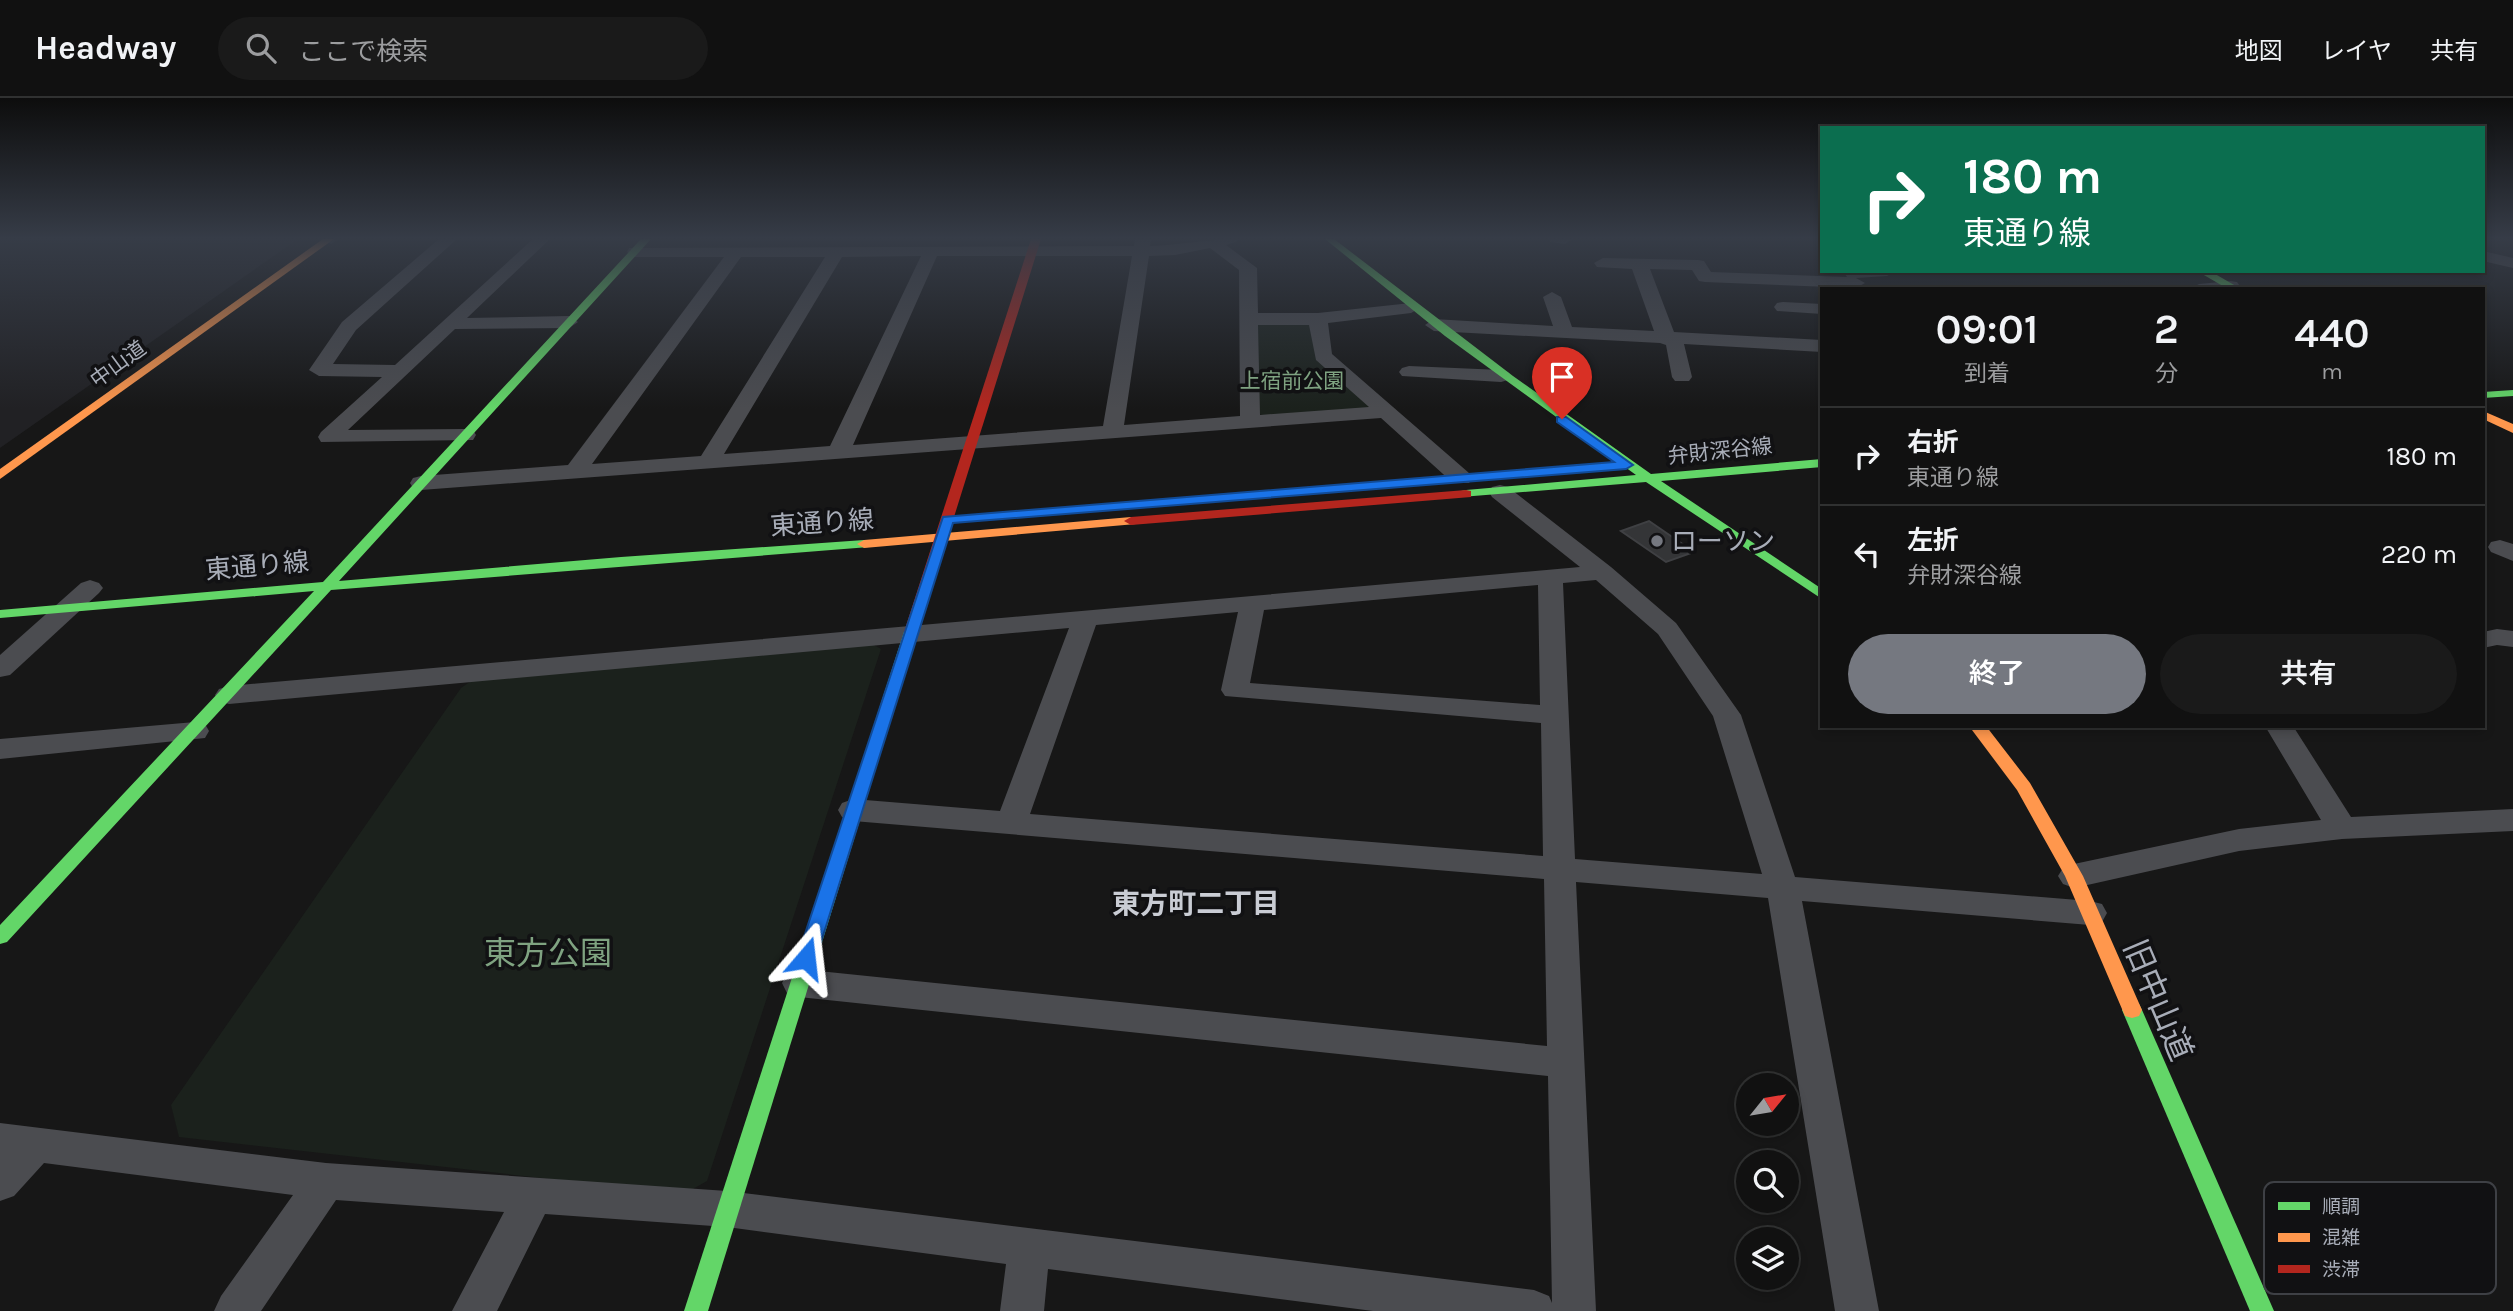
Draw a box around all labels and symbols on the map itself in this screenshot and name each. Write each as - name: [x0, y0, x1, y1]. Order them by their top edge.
- street label: 中山道: [85, 336, 151, 392]
- pin: [1532, 347, 1592, 419]
- park label: 上宿前公園: [1240, 369, 1345, 393]
- street label: 弁財深谷線: [1667, 434, 1773, 468]
- street label: 東通り線: [769, 504, 875, 542]
- place label: ローソン: [1671, 526, 1775, 557]
- marker: ローソン: [1649, 533, 1665, 549]
- street label: 東通り線: [204, 546, 310, 586]
- district label: 東方町二丁目: [1112, 887, 1280, 920]
- position arrow: [769, 921, 843, 995]
- street label: 旧中山道: [2116, 934, 2200, 1066]
- park label: 東方公園: [484, 935, 612, 972]
- north arrow: [1736, 1073, 1799, 1136]
- legend: [2264, 1182, 2496, 1294]
- text: 順調: [2322, 1196, 2360, 1218]
- text: 混雑: [2322, 1227, 2360, 1249]
- text: 渋滞: [2322, 1259, 2360, 1281]

